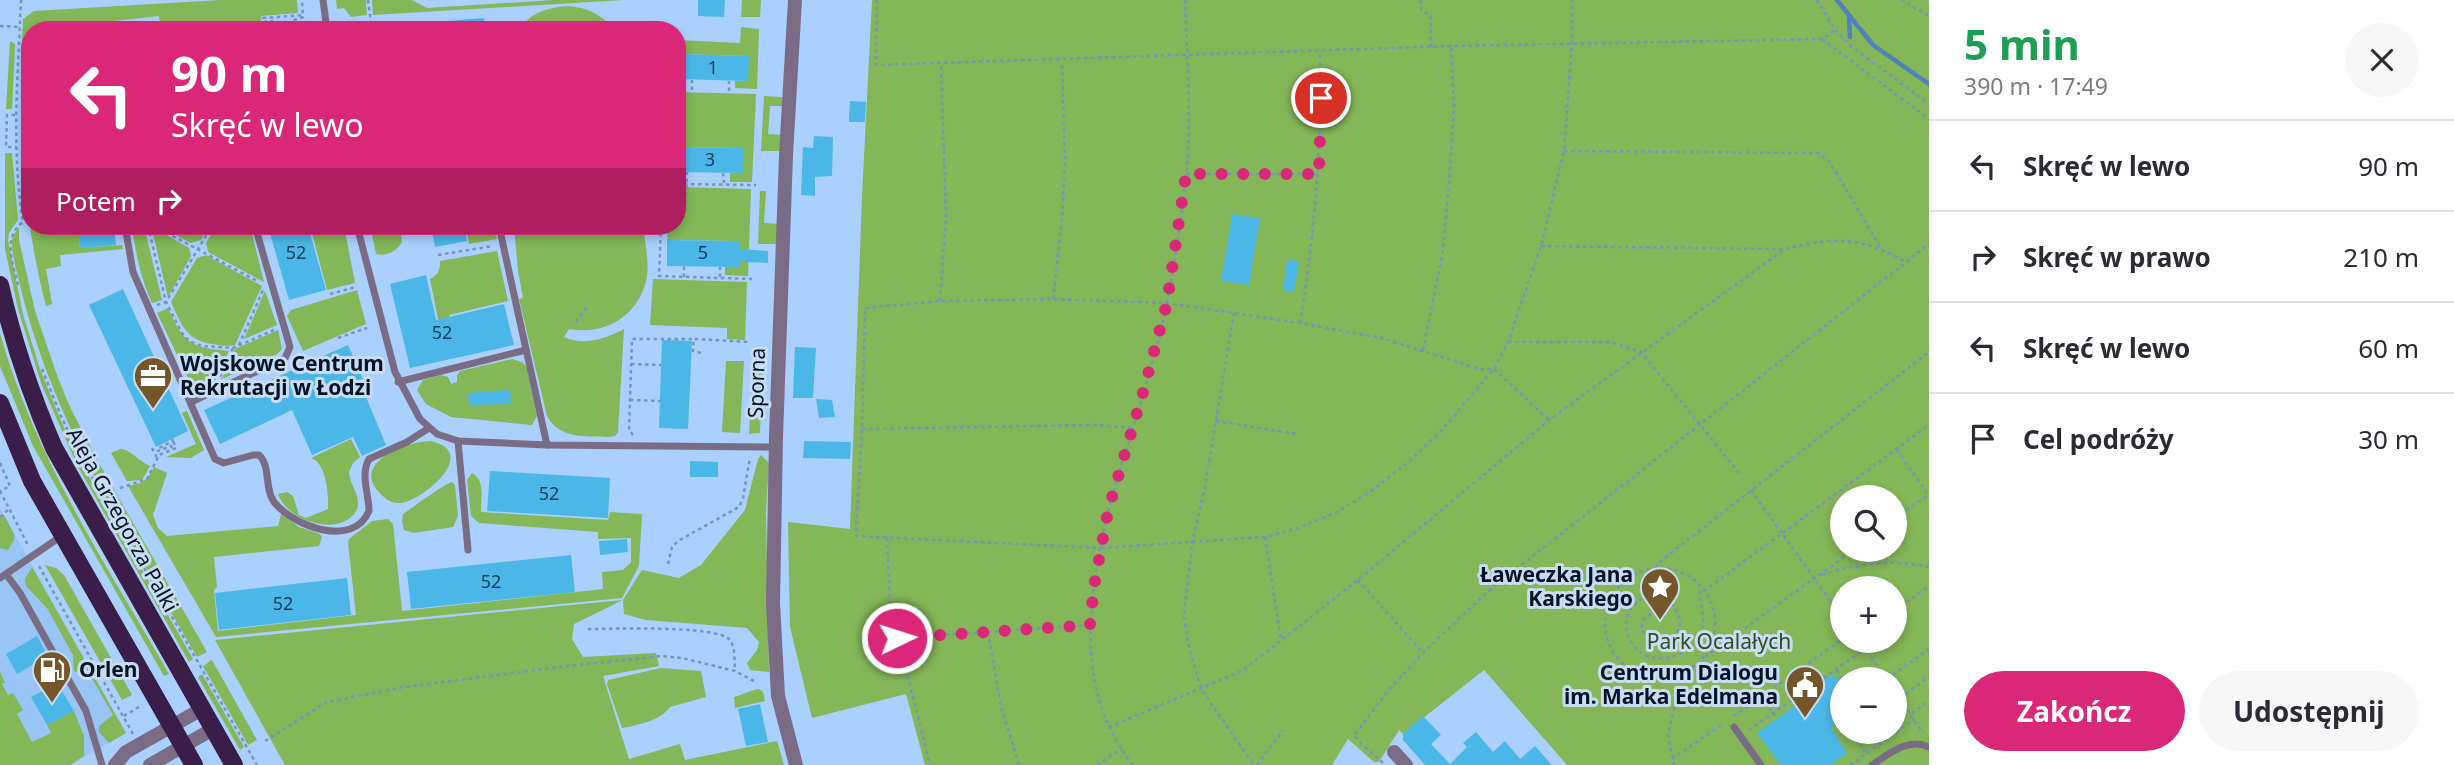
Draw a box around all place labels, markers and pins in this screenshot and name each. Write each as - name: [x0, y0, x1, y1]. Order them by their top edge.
- pin: [1291, 68, 1351, 128]
- place label: Wojskowe Centrum Rekrutacji w Łodzi: [180, 349, 384, 401]
- office icon: Wojskowe Centrum Rekrutacji w Łodzi: [132, 355, 174, 410]
- place label: Ławeczka Jana Karskiego: [1480, 560, 1633, 612]
- place icon: Ławeczka Jana Karskiego: [1639, 566, 1681, 621]
- fuel station icon: Orlen: [31, 649, 73, 704]
- place label: Orlen: [79, 655, 137, 683]
- place label: Centrum Dialogu im. Marka Edelmana: [1564, 658, 1778, 710]
- public building icon: Centrum Dialogu im. Marka Edelmana: [1784, 664, 1826, 719]

